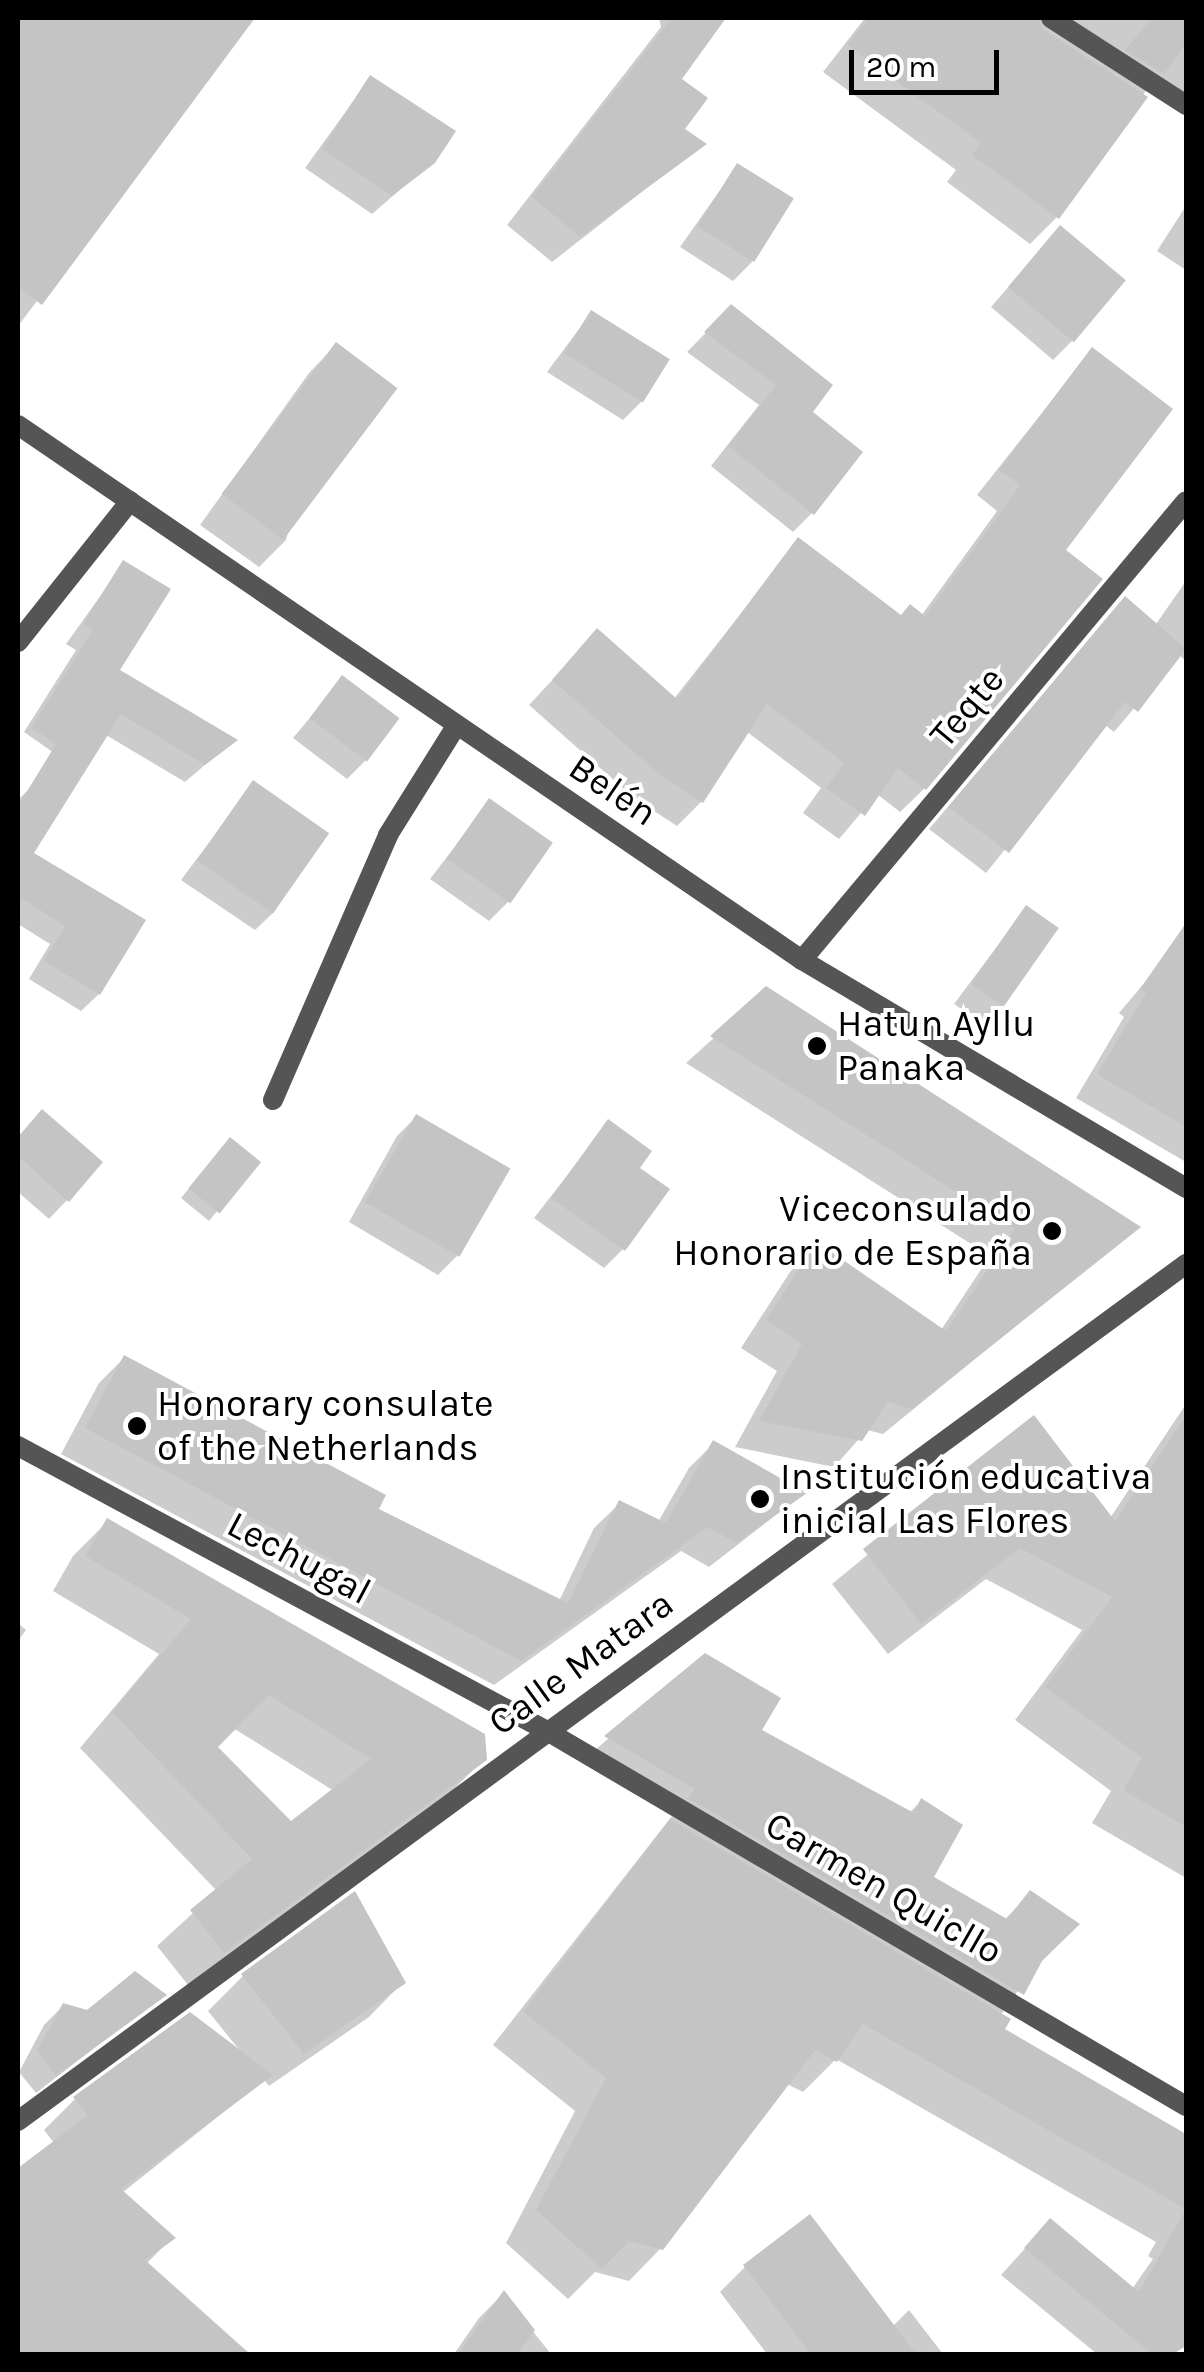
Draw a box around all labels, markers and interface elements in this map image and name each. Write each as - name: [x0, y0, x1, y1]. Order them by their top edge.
- scale bar: [854, 30, 1004, 92]
- text: 20 m: [866, 49, 936, 85]
- street label: Teqte: [920, 657, 1014, 757]
- street label: Belén: [560, 744, 666, 836]
- place label: Hatun Ayllu Panaka: [837, 1001, 1035, 1090]
- marker: Hatun Ayllu Panaka: [806, 1035, 828, 1057]
- place label: Viceconsulado Honorario de España: [673, 1186, 1032, 1276]
- marker: Viceconsulado Honorario de España: [1041, 1220, 1063, 1242]
- place label: Honorary consulate of the Netherlands: [157, 1381, 494, 1470]
- marker: Honorary consulate of the Netherlands: [126, 1415, 148, 1437]
- place label: Institución educativa inicial Las Flores: [780, 1454, 1151, 1544]
- marker: Institución educativa inicial Las Flores: [749, 1488, 771, 1510]
- street label: Lechugal: [219, 1501, 379, 1615]
- street label: Calle Matara: [480, 1581, 682, 1745]
- street label: Carmen Quicllo: [758, 1802, 1010, 1974]

